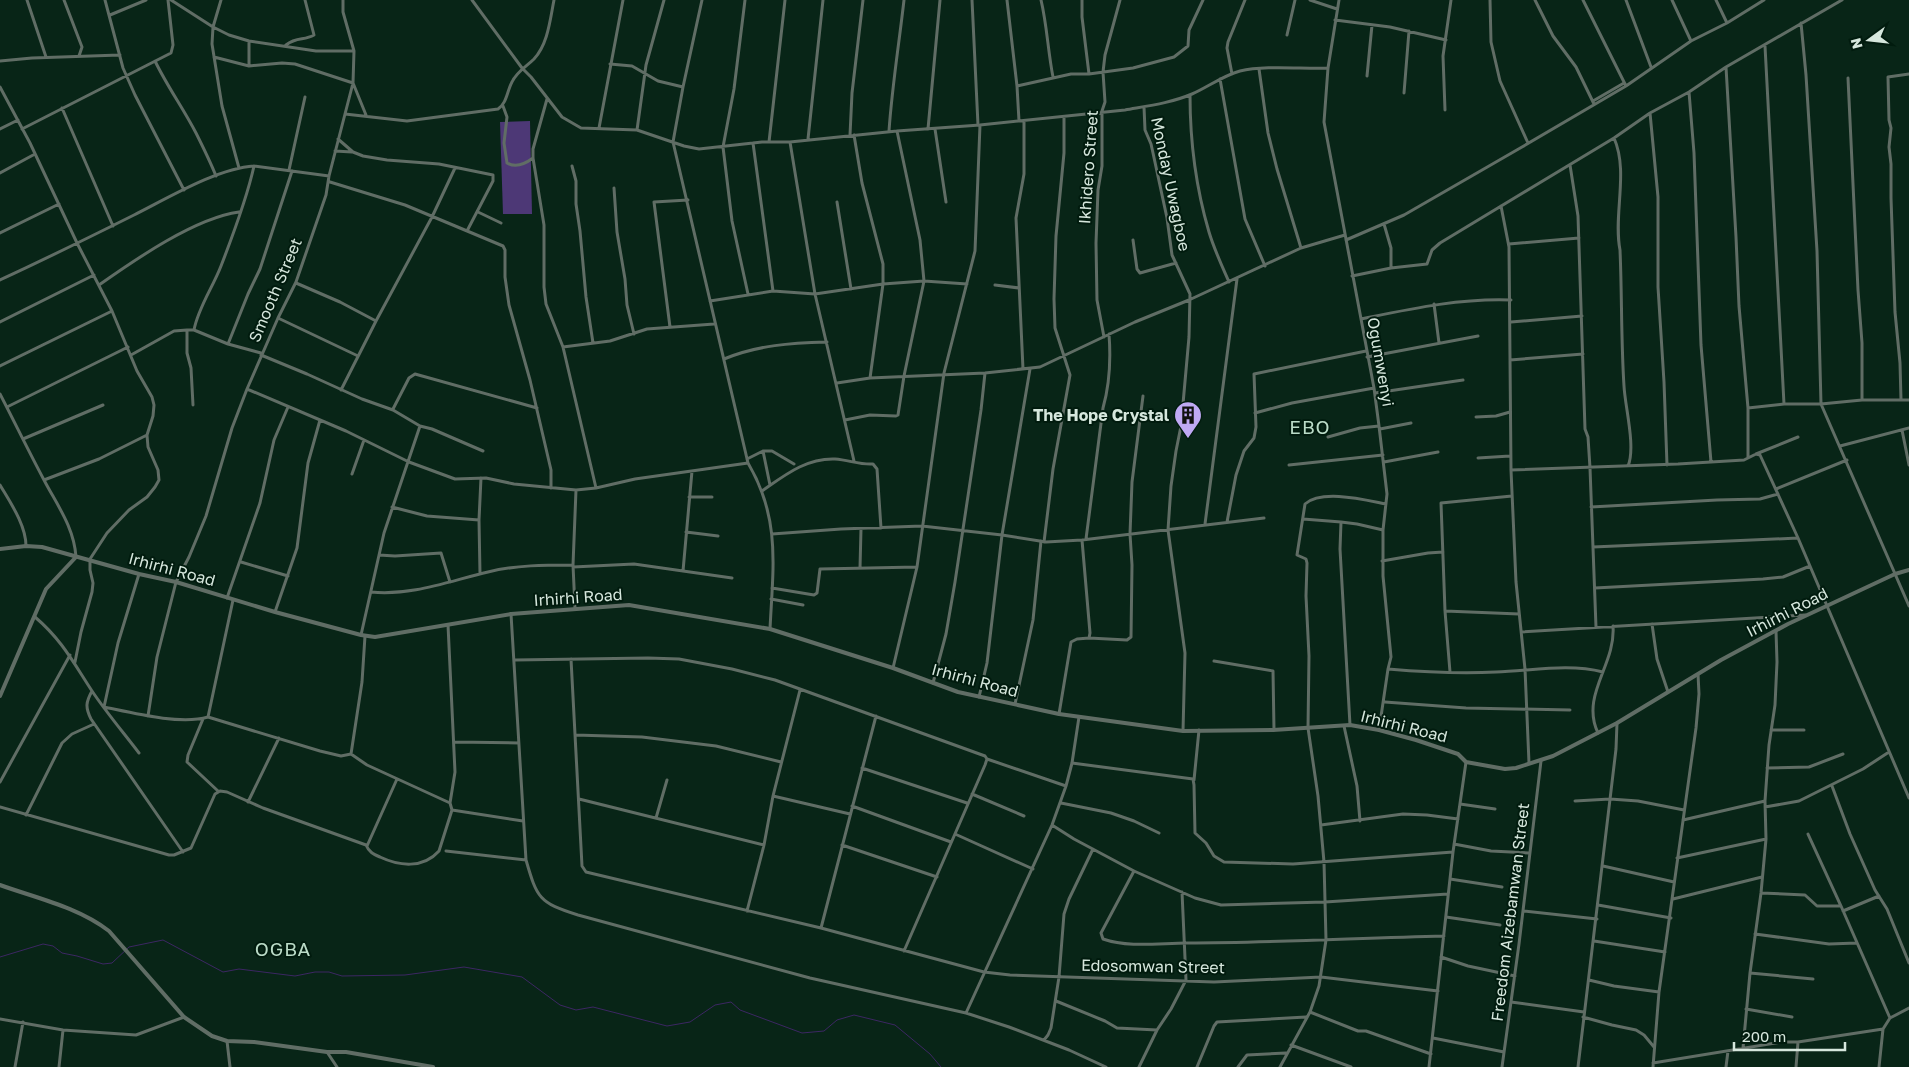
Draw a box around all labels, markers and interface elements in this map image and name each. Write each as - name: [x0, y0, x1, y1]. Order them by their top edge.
- north arrow: [1844, 15, 1894, 65]
- text: N: [1846, 36, 1866, 51]
- street label: Ikhidero Street: [1074, 109, 1102, 225]
- street label: Monday Uwagboe: [1147, 115, 1195, 253]
- street label: Smooth Street: [244, 235, 306, 345]
- street label: Ogumwenyi: [1363, 316, 1399, 408]
- building icon: The Hope Crystal: [1173, 400, 1203, 439]
- place label: The Hope Crystal: [1033, 405, 1170, 425]
- district label: EBO: [1289, 415, 1331, 438]
- street label: Irhirhi Road: [126, 548, 218, 590]
- street label: Irhirhi Road: [1743, 583, 1831, 641]
- street label: Irhirhi Road: [533, 584, 623, 610]
- street label: Irhirhi Road: [929, 659, 1021, 701]
- street label: Irhirhi Road: [1358, 706, 1450, 746]
- street label: Freedom Aizebamwan Street: [1487, 802, 1533, 1022]
- district label: OGBA: [255, 937, 311, 960]
- street label: Edosomwan Street: [1081, 955, 1225, 977]
- scale bar: [1734, 1020, 1845, 1052]
- text: 200 m: [1742, 1027, 1786, 1045]

